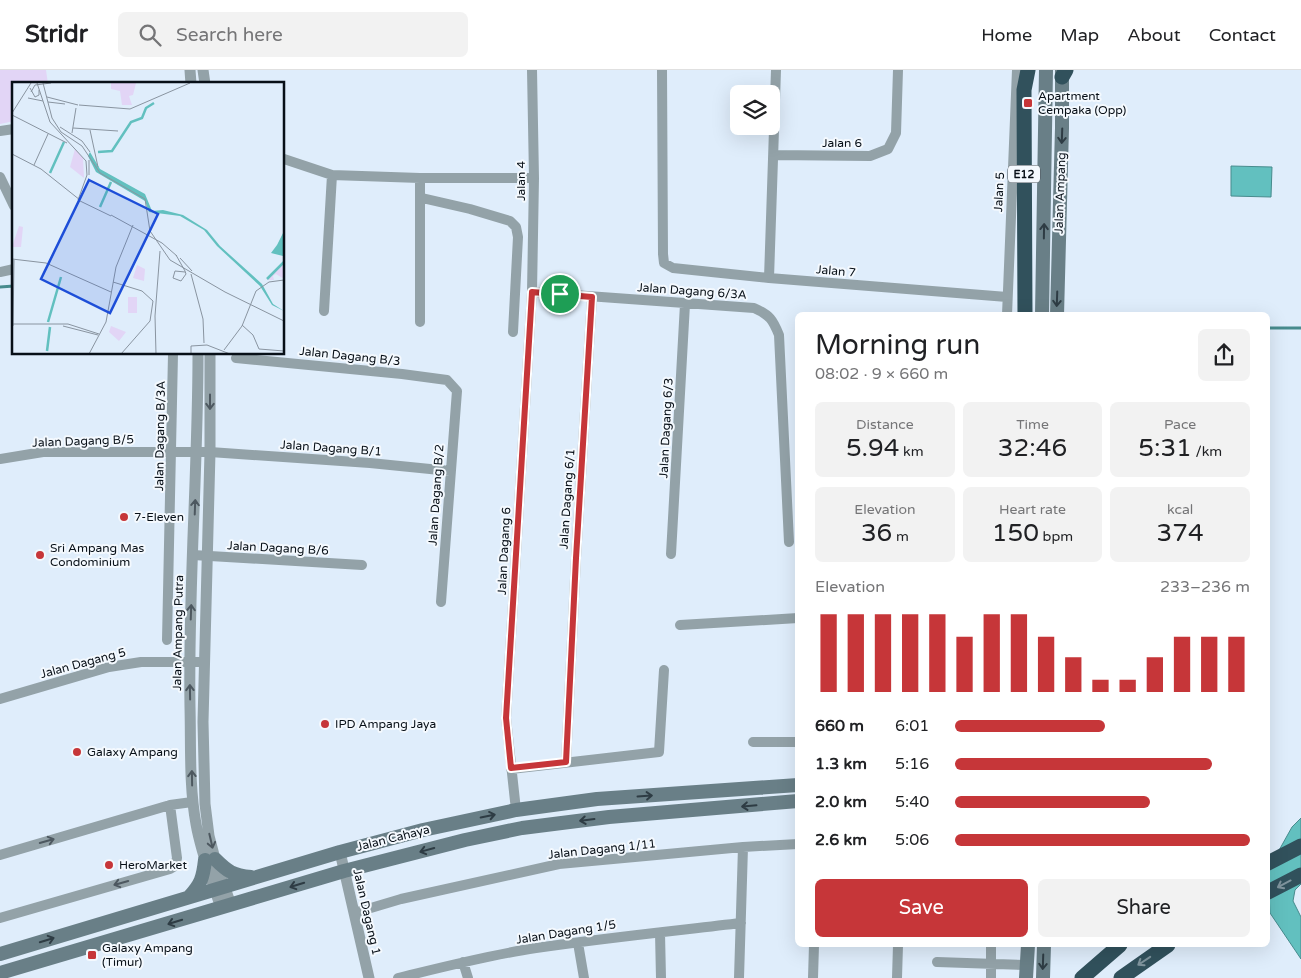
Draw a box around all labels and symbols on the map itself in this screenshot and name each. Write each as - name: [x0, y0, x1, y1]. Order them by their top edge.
- inset map: [12, 82, 285, 355]
- place label: Apartment Cempaka (Opp): [1038, 89, 1127, 117]
- marker: Apartment Cempaka (Opp): [1022, 97, 1034, 109]
- one-way arrow: [1057, 128, 1067, 144]
- street label: Jalan 6: [822, 136, 862, 150]
- street label: Jalan Ampang: [1052, 152, 1068, 234]
- street label: Jalan 4: [514, 161, 528, 201]
- road number: E12: [1008, 166, 1040, 182]
- street label: Jalan 5: [991, 172, 1007, 212]
- one-way arrow: [1039, 224, 1048, 240]
- street label: Jalan 7: [815, 262, 857, 280]
- pin: [539, 273, 581, 315]
- street label: Jalan Dagang 6/3A: [637, 280, 747, 302]
- one-way arrow: [1052, 290, 1062, 306]
- street label: Jalan Dagang B/3: [299, 344, 401, 368]
- street label: Jalan Dagang 6/3: [656, 377, 676, 479]
- street label: Jalan Dagang B/3A: [152, 381, 168, 491]
- one-way arrow: [205, 394, 215, 410]
- street label: Jalan Dagang B/5: [32, 432, 134, 450]
- street label: Jalan Dagang B/1: [280, 437, 382, 459]
- street label: Jalan Dagang B/2: [425, 444, 447, 546]
- street label: Jalan Dagang 6/1: [556, 448, 578, 550]
- one-way arrow: [190, 499, 199, 515]
- street label: Jalan Dagang 6: [495, 507, 513, 595]
- place label: 7-Eleven: [134, 510, 184, 524]
- marker: 7-Eleven: [118, 511, 130, 523]
- street label: Jalan Dagang B/6: [227, 538, 329, 558]
- place label: Sri Ampang Mas Condominium: [50, 541, 145, 569]
- marker: Sri Ampang Mas Condominium: [34, 549, 46, 561]
- street label: Jalan Ampang Putra: [170, 575, 186, 691]
- one-way arrow: [186, 605, 196, 621]
- street label: Jalan Dagang 5: [39, 645, 127, 681]
- one-way arrow: [185, 684, 195, 700]
- place label: IPD Ampang Jaya: [335, 717, 436, 731]
- marker: IPD Ampang Jaya: [319, 718, 331, 730]
- place label: Galaxy Ampang: [87, 745, 178, 759]
- marker: Galaxy Ampang: [71, 746, 83, 758]
- one-way arrow: [187, 770, 197, 786]
- one-way arrow: [637, 791, 653, 800]
- one-way arrow: [741, 801, 757, 810]
- one-way arrow: [479, 811, 495, 820]
- one-way arrow: [579, 815, 595, 825]
- street label: Jalan Cahaya: [355, 822, 431, 854]
- one-way arrow: [207, 832, 216, 848]
- one-way arrow: [38, 836, 54, 846]
- street label: Jalan Dagang 1/11: [547, 836, 657, 862]
- one-way arrow: [420, 845, 436, 855]
- place label: HeroMarket: [119, 858, 187, 872]
- marker: HeroMarket: [103, 859, 115, 871]
- street label: Jalan Dagang 1: [350, 868, 384, 956]
- one-way arrow: [113, 879, 129, 889]
- one-way arrow: [1277, 879, 1292, 889]
- one-way arrow: [290, 881, 306, 891]
- one-way arrow: [167, 917, 183, 927]
- street label: Jalan Dagang 1/5: [515, 917, 617, 947]
- one-way arrow: [38, 935, 54, 945]
- place label: Galaxy Ampang (Timur): [102, 941, 193, 969]
- marker: Galaxy Ampang (Timur): [86, 949, 98, 961]
- one-way arrow: [1039, 953, 1048, 969]
- one-way arrow: [1137, 956, 1151, 966]

